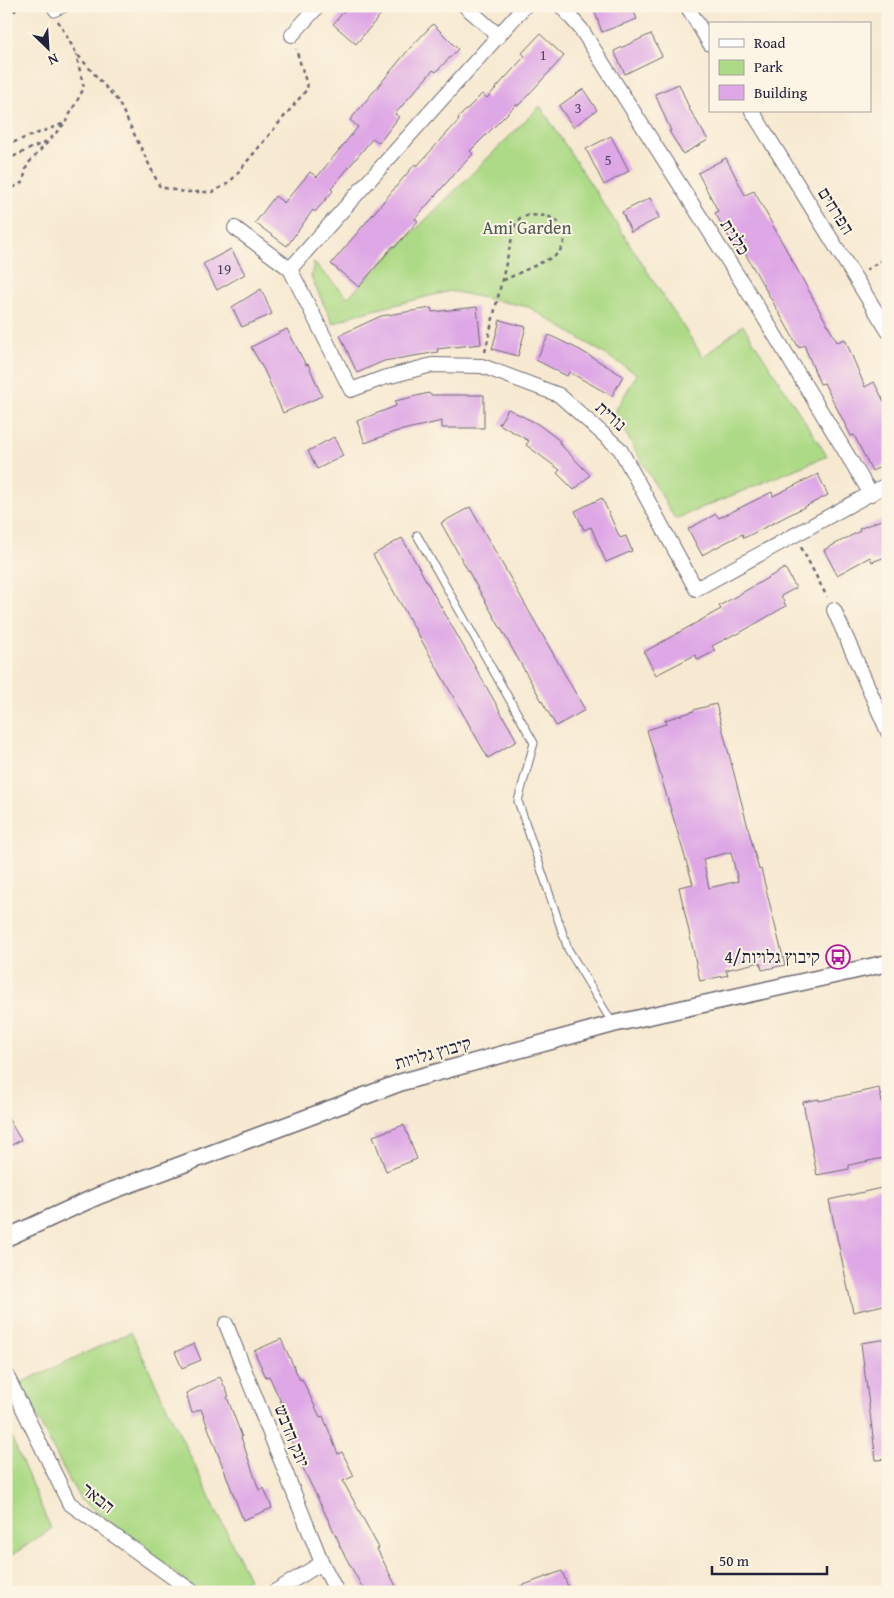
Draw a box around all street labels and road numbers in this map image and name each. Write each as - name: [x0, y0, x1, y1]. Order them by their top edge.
- street label: הפרחים: [811, 182, 862, 240]
- street label: כלנית: [714, 213, 757, 260]
- street label: נורית: [589, 394, 633, 437]
- street label: קיבוץ גלויות: [391, 1029, 474, 1076]
- street label: יונק הדבש: [268, 1400, 317, 1471]
- street label: הבאר: [76, 1476, 121, 1519]

